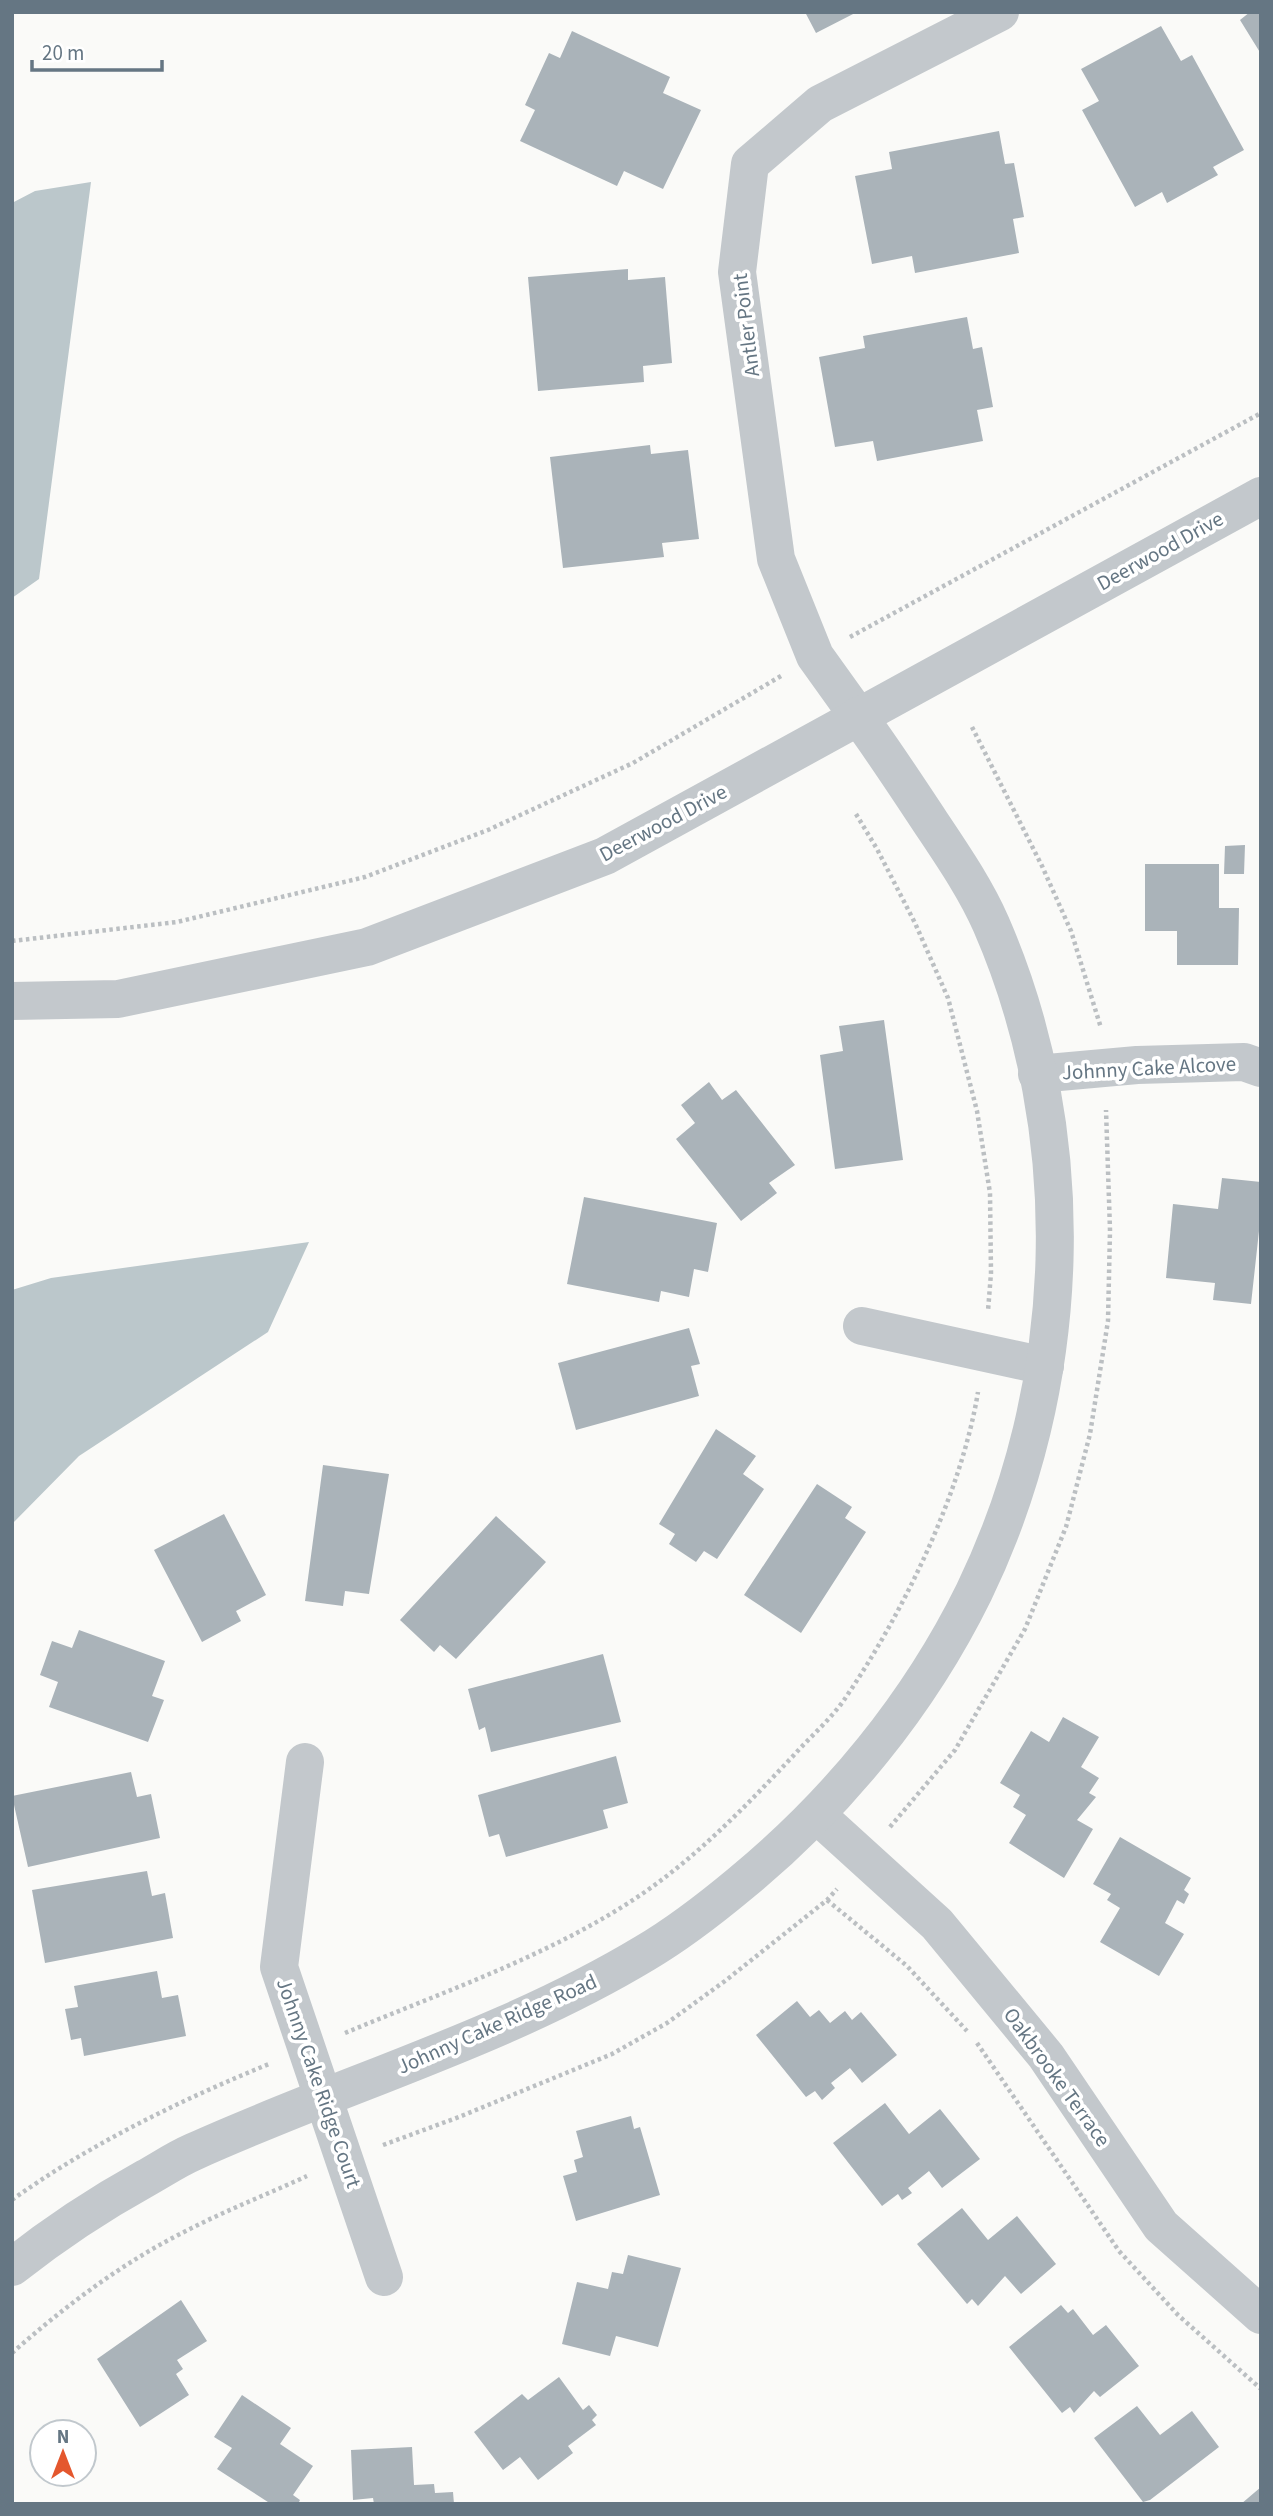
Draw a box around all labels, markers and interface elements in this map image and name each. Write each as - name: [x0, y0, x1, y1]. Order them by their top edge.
- scale bar: [32, 28, 161, 72]
- text: 20 m: [42, 38, 84, 68]
- street label: Antler Point: [725, 272, 767, 378]
- street label: Deerwood Drive: [1091, 504, 1229, 598]
- street label: Deerwood Drive: [594, 777, 732, 869]
- street label: Johnny Cake Alcove: [1061, 1048, 1237, 1088]
- street label: Johnny Cake Ridge Road: [392, 1966, 602, 2082]
- street label: Johnny Cake Ridge Court: [269, 1974, 369, 2192]
- street label: Oakbrooke Terrace: [996, 2001, 1118, 2153]
- north arrow: [28, 2418, 98, 2488]
- text: N: [57, 2424, 69, 2451]

